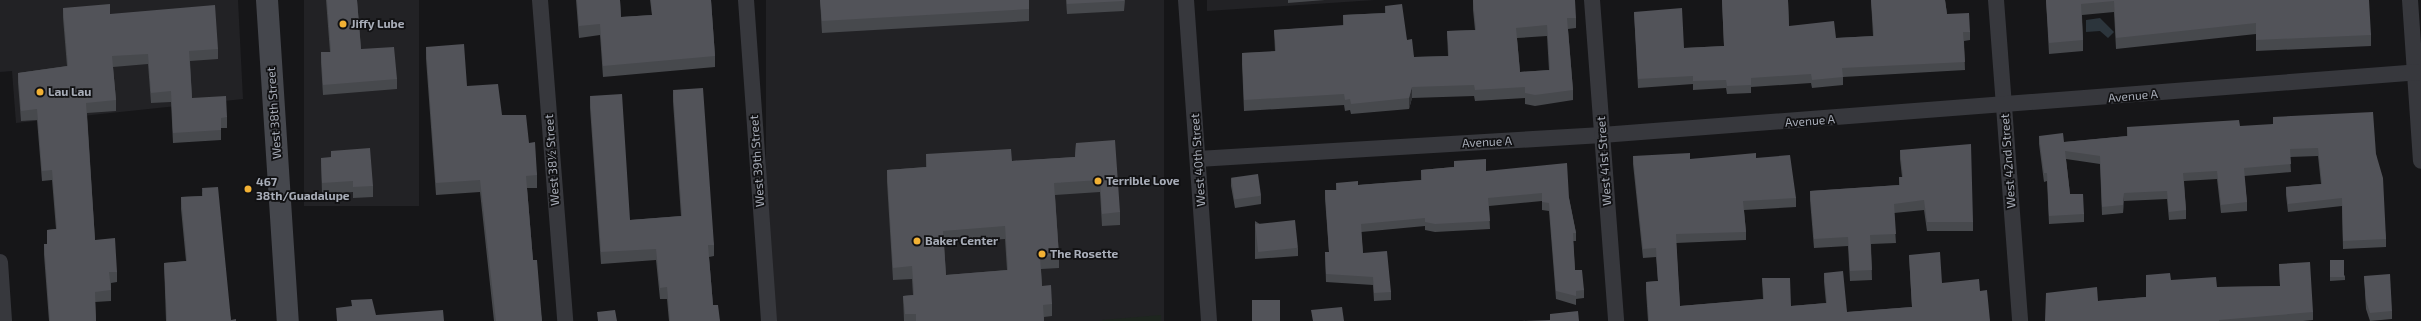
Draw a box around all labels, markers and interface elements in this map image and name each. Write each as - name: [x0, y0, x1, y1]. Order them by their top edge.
- place label: Jiffy Lube: [351, 17, 405, 31]
- marker: Jiffy Lube: [338, 19, 348, 29]
- street label: West 38th Street: [264, 66, 284, 160]
- place label: Lau Lau: [48, 85, 91, 99]
- marker: Lau Lau: [35, 87, 45, 97]
- street label: Avenue A: [2107, 87, 2159, 105]
- street label: Avenue A: [1784, 112, 1836, 130]
- street label: West 40th Street: [1188, 113, 1208, 207]
- street label: West 42nd Street: [1998, 113, 2018, 209]
- street label: West 38½ Street: [542, 114, 562, 206]
- street label: West 39th Street: [747, 115, 767, 207]
- street label: West 41st Street: [1594, 116, 1614, 206]
- street label: Avenue A: [1461, 133, 1513, 151]
- place label: Terrible Love: [1106, 174, 1180, 188]
- place label: 467 38th/Guadalupe: [256, 175, 350, 203]
- marker: Terrible Love: [1093, 176, 1103, 186]
- marker: 467 38th/Guadalupe: [243, 184, 253, 194]
- place label: Baker Center: [925, 234, 998, 248]
- marker: Baker Center: [912, 236, 922, 246]
- place label: The Rosette: [1050, 247, 1118, 261]
- marker: The Rosette: [1037, 249, 1047, 259]

